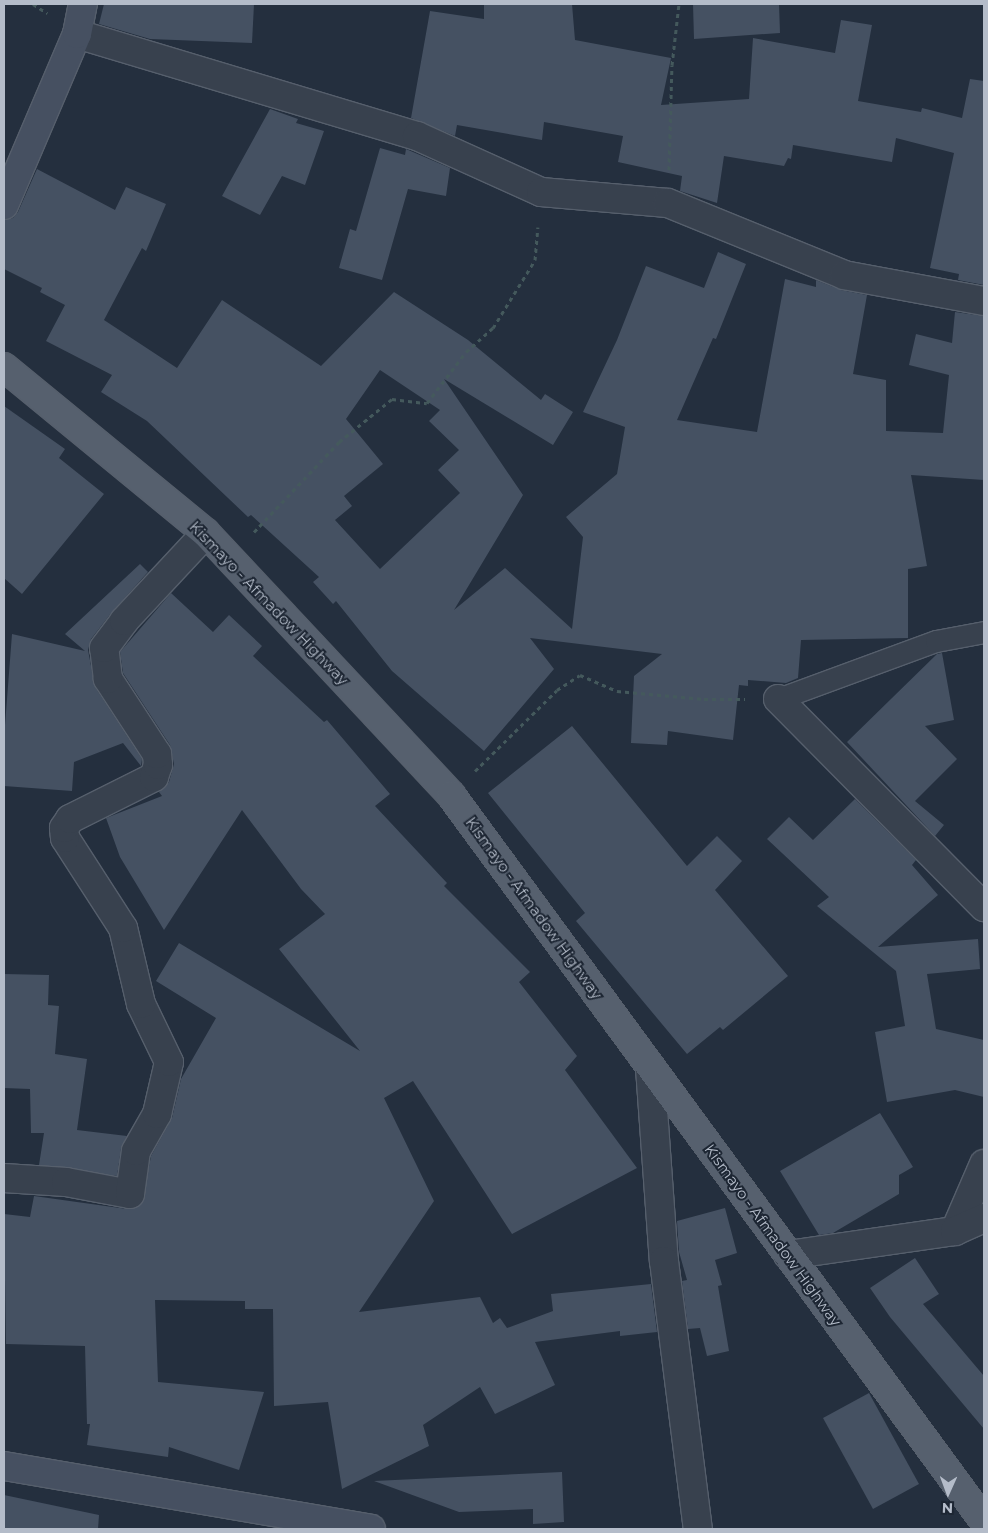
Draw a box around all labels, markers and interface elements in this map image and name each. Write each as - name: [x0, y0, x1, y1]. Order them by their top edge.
- street label: Kismayo - Afmadow Highway: [186, 517, 352, 689]
- street label: Kismayo - Afmadow Highway: [462, 813, 606, 1003]
- street label: Kismayo - Afmadow Highway: [701, 1140, 845, 1330]
- north arrow: [923, 1468, 973, 1518]
- text: N: [942, 1499, 953, 1517]

